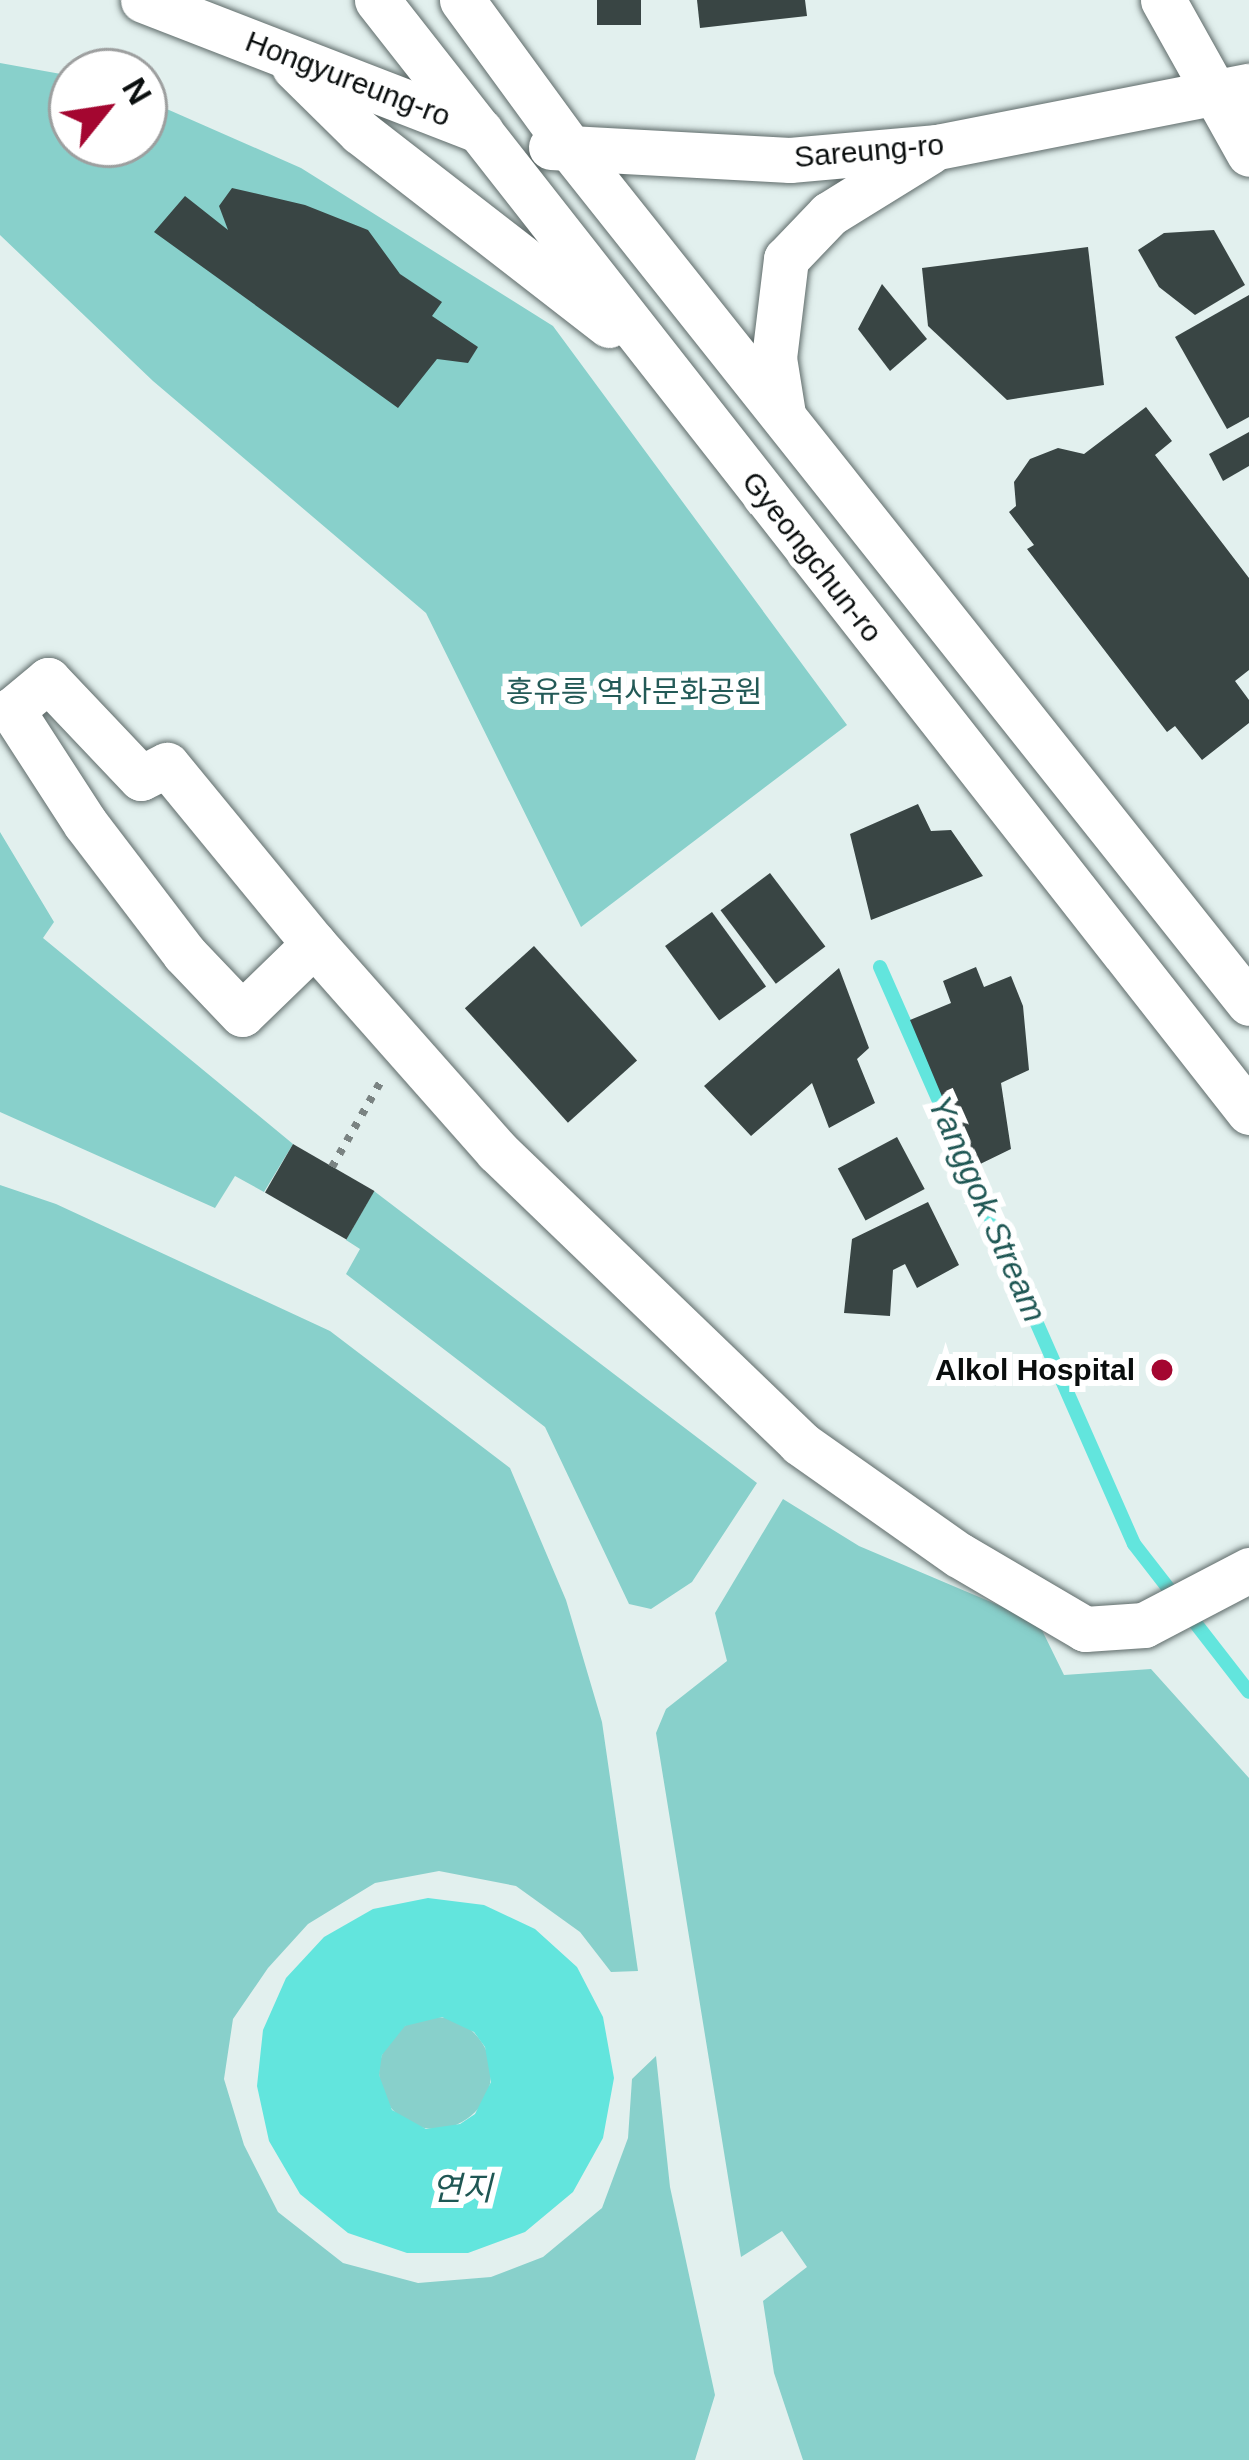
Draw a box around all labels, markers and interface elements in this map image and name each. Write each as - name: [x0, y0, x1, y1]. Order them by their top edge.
- street label: Hongyureung-ro: [240, 23, 456, 135]
- north arrow: [48, 48, 168, 168]
- text: N: [115, 72, 159, 111]
- street label: Sareung-ro: [793, 127, 945, 175]
- street label: Gyeongchun-ro: [734, 464, 890, 650]
- park label: 홍유릉 역사문화공원: [506, 674, 762, 710]
- water label: Yanggok Stream: [919, 1090, 1055, 1328]
- place label: Alkol Hospital: [935, 1352, 1135, 1388]
- marker: Alkol Hospital: [1146, 1354, 1178, 1386]
- water label: 연지: [432, 2169, 492, 2209]

